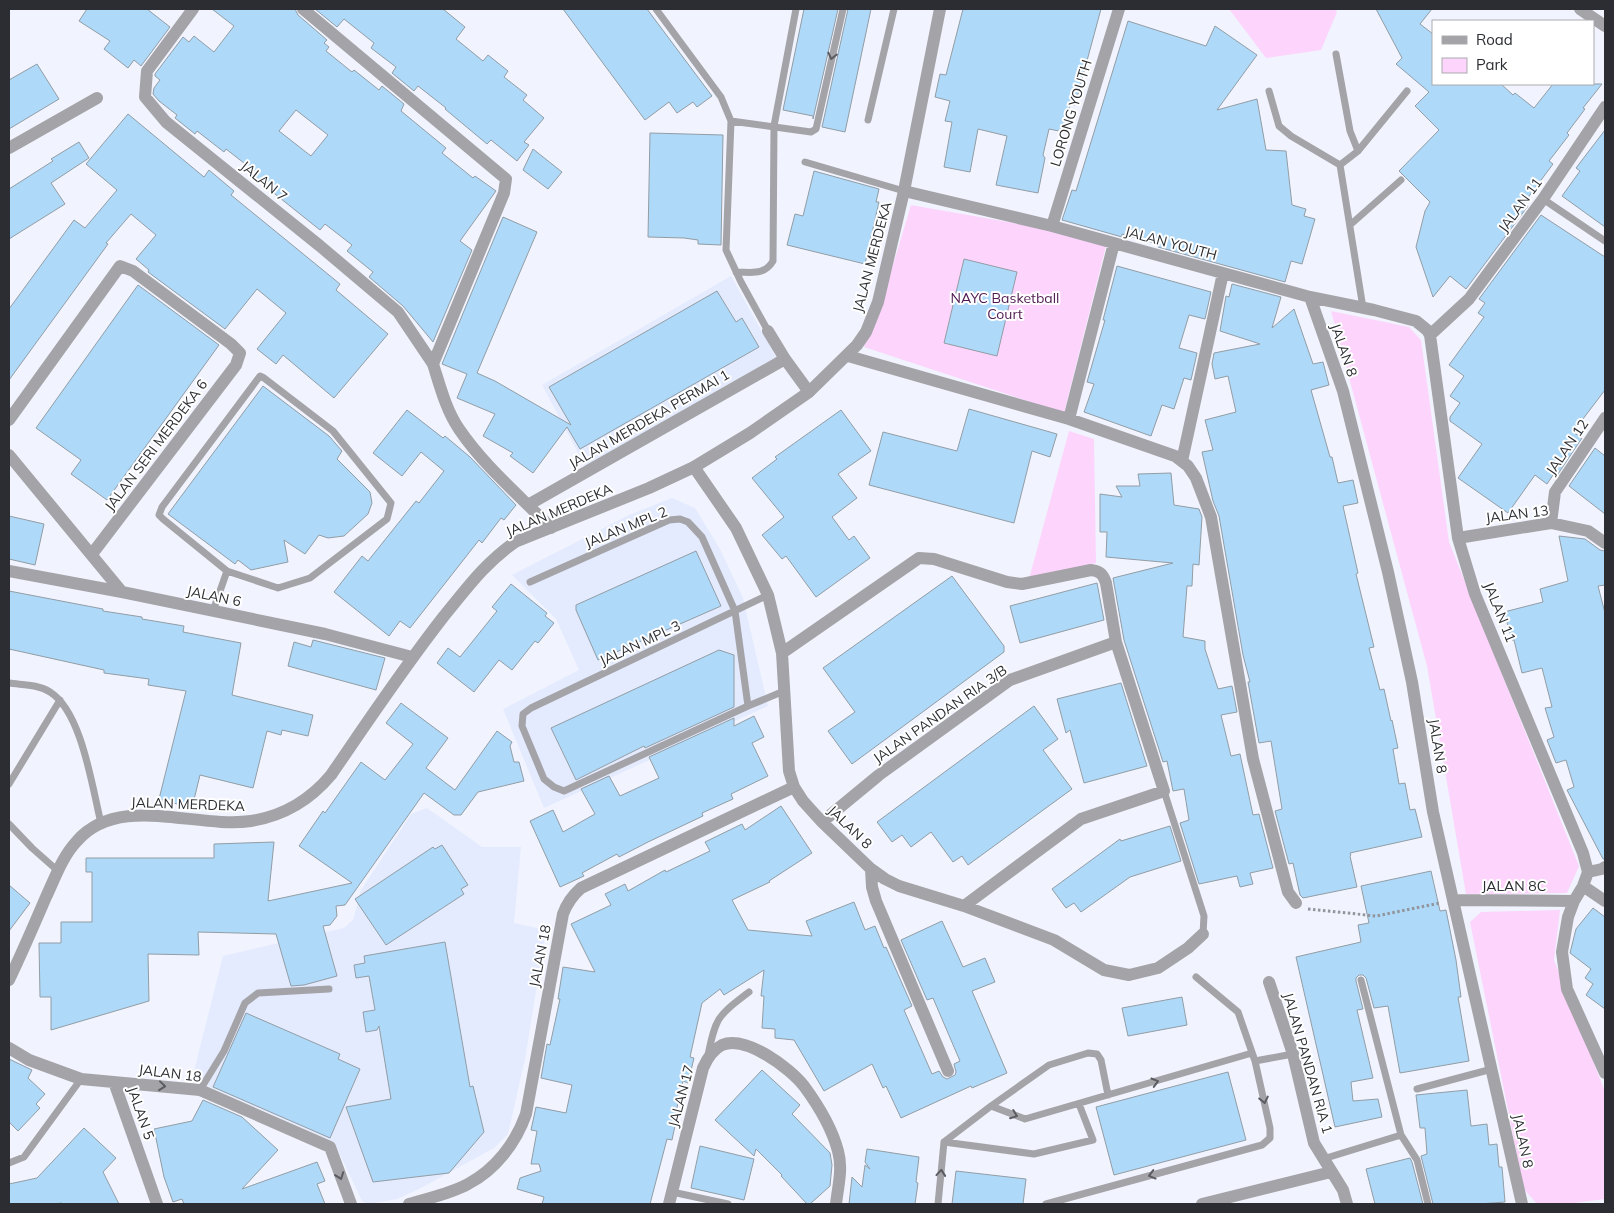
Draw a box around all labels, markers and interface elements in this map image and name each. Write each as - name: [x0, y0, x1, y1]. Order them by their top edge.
- legend: [1432, 20, 1594, 85]
- text: Road: [1476, 30, 1513, 49]
- one-way arrow: [827, 52, 838, 61]
- text: Park: [1476, 55, 1508, 74]
- street label: LORONG YOUTH: [1046, 57, 1096, 169]
- street label: JALAN 7: [237, 157, 291, 205]
- street label: JALAN 11: [1494, 174, 1546, 236]
- street label: JALAN MERDEKA: [849, 199, 896, 314]
- street label: JALAN YOUTH: [1123, 222, 1219, 264]
- park label: NAYC Basketball Court: [951, 289, 1059, 323]
- street label: JALAN 8: [1327, 321, 1361, 379]
- street label: JALAN MERDEKA PERMAI 1: [565, 366, 733, 472]
- street label: JALAN SERI MERDEKA 6: [101, 376, 211, 514]
- street label: JALAN 12: [1542, 416, 1592, 478]
- street label: JALAN MERDEKA: [503, 479, 616, 541]
- street label: JALAN 13: [1484, 501, 1550, 527]
- street label: JALAN MPL 2: [582, 502, 670, 552]
- street label: JALAN 11: [1480, 579, 1520, 645]
- street label: JALAN 6: [185, 581, 243, 611]
- street label: JALAN MPL 3: [597, 616, 683, 670]
- street label: JALAN PANDAN RIA 3/B: [870, 661, 1010, 767]
- street label: JALAN 8: [1425, 717, 1451, 775]
- street label: JALAN MERDEKA: [131, 793, 246, 815]
- street label: JALAN 8: [824, 801, 876, 853]
- street label: JALAN 8C: [1482, 877, 1546, 895]
- street label: JALAN 18: [525, 923, 555, 989]
- street label: JALAN PANDAN RIA 1: [1279, 990, 1337, 1136]
- street label: JALAN 18: [137, 1060, 203, 1086]
- street label: JALAN 17: [664, 1063, 698, 1129]
- one-way arrow: [1150, 1077, 1158, 1087]
- one-way arrow: [159, 1081, 167, 1092]
- street label: JALAN 5: [124, 1084, 158, 1142]
- one-way arrow: [1258, 1096, 1269, 1105]
- one-way arrow: [1009, 1109, 1018, 1119]
- street label: JALAN 8: [1508, 1112, 1538, 1170]
- one-way arrow: [935, 1169, 946, 1177]
- one-way arrow: [1148, 1169, 1157, 1180]
- one-way arrow: [334, 1171, 344, 1179]

